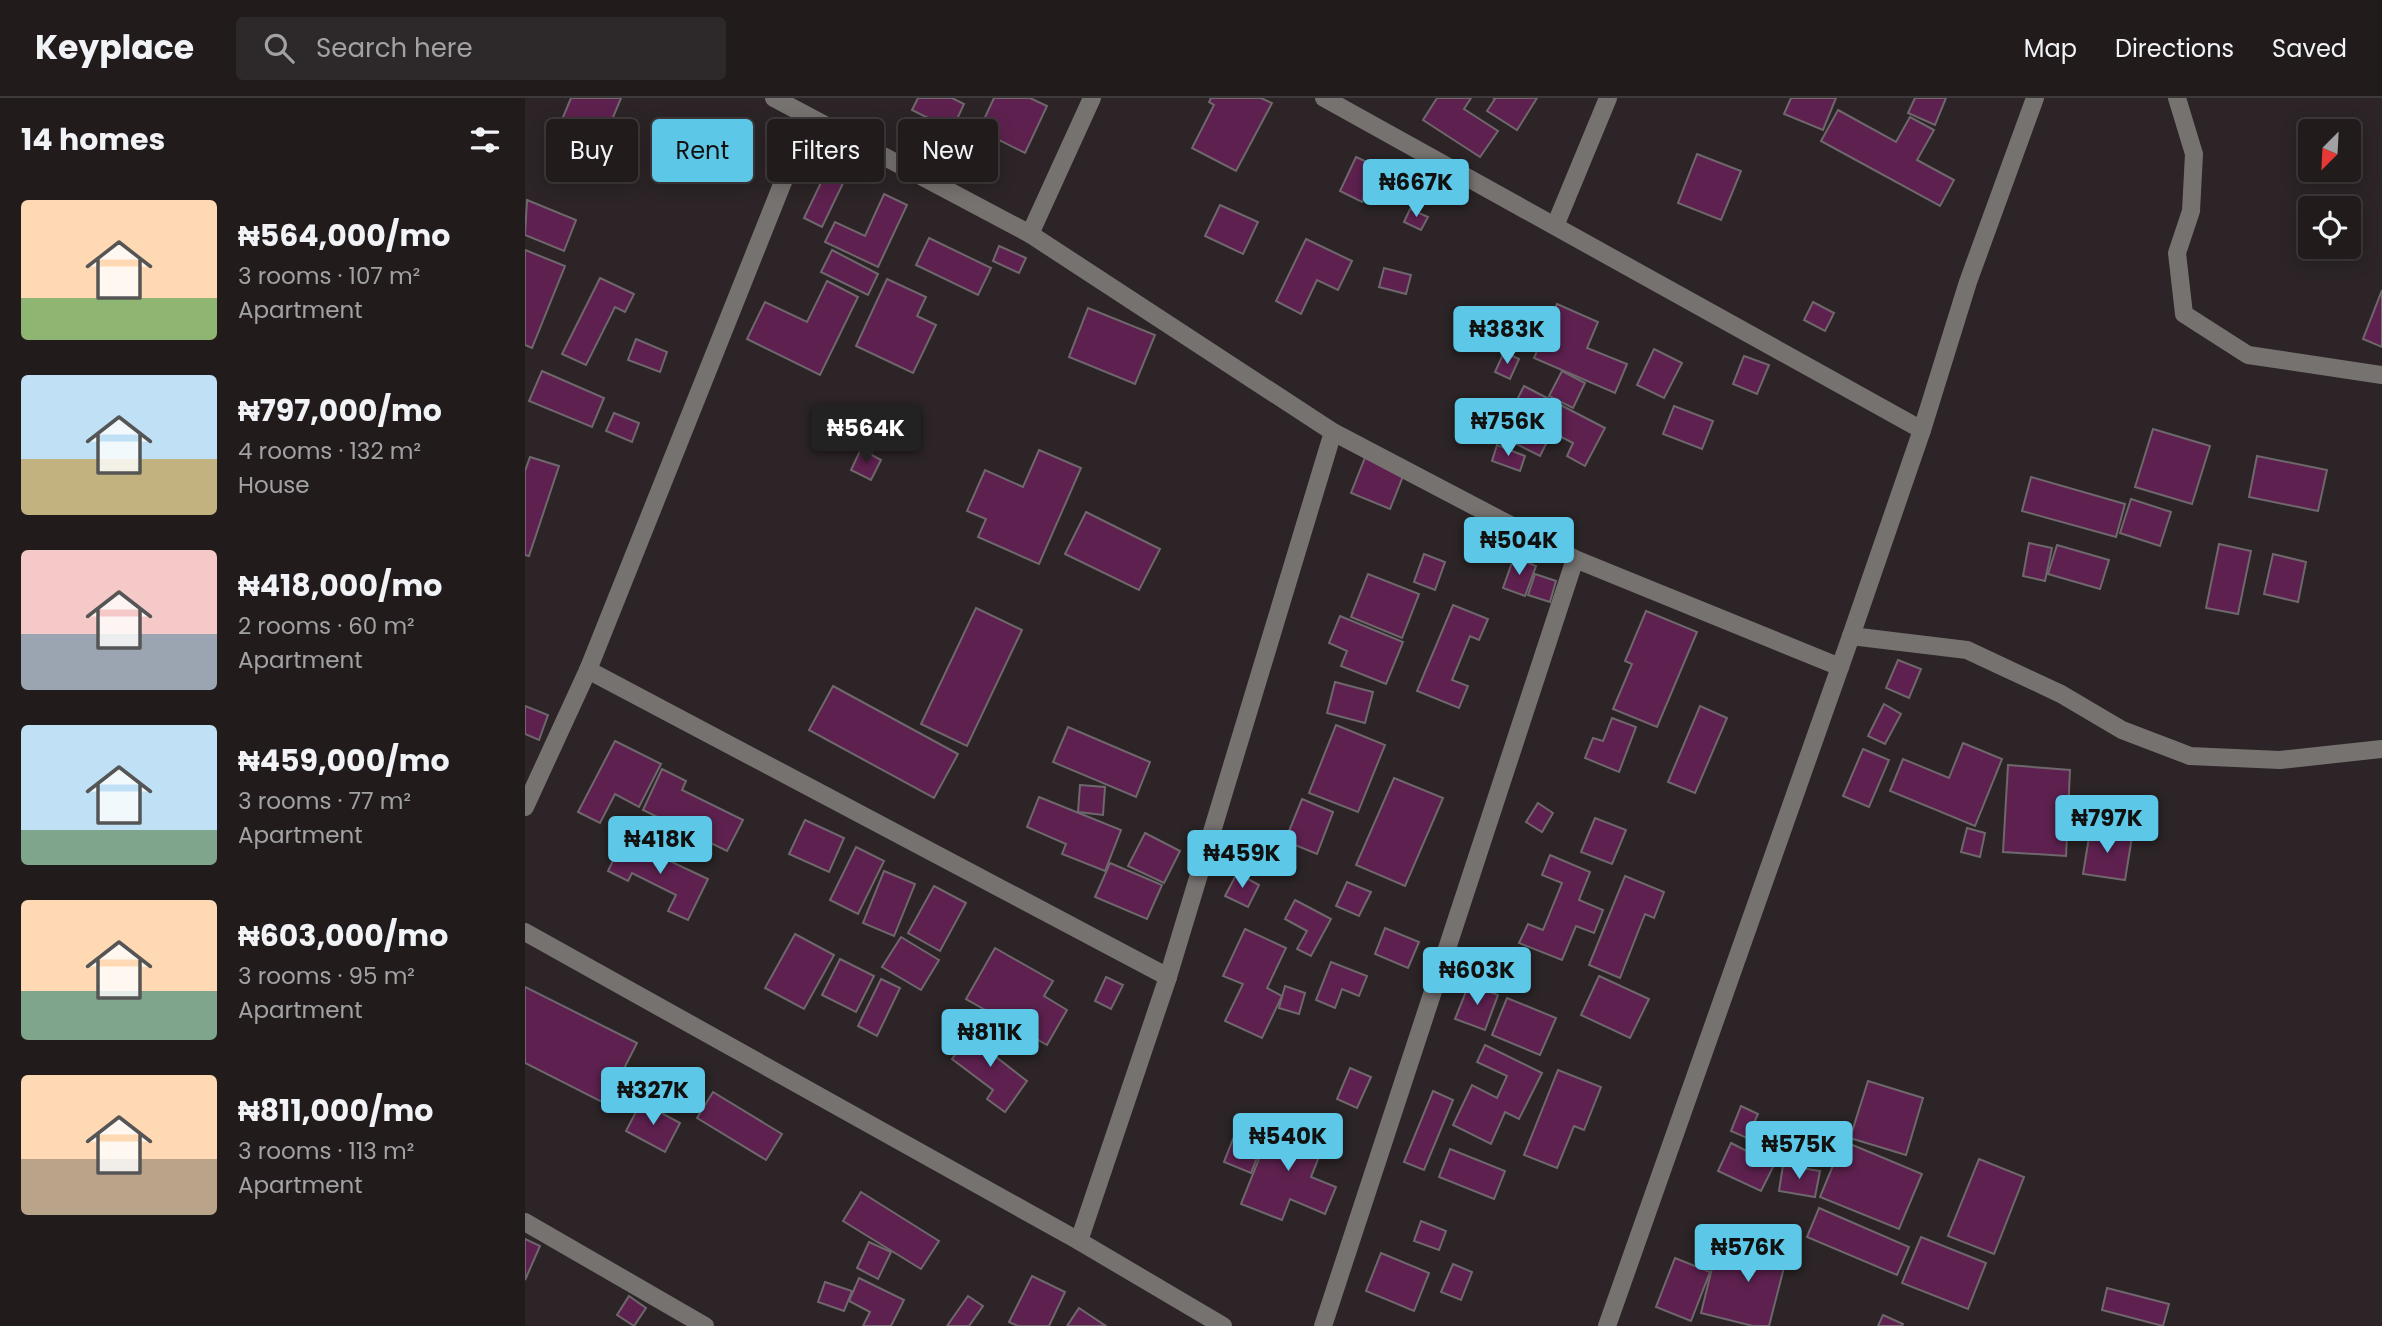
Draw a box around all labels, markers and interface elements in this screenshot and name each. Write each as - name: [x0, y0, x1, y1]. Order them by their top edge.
- search box: [236, 17, 726, 80]
- text: Keyplace: [35, 24, 194, 71]
- icon: search: [260, 29, 298, 67]
- text: Search here: [316, 30, 473, 66]
- text: Map: [2024, 32, 2077, 65]
- text: Directions: [2115, 32, 2234, 65]
- text: Saved: [2272, 32, 2347, 65]
- text: 14 homes: [21, 118, 165, 161]
- chip: Buy: [546, 119, 638, 182]
- chip: Rent: [652, 119, 753, 182]
- chip: Filters: [767, 119, 884, 182]
- chip: New: [898, 119, 998, 182]
- north arrow: [2298, 119, 2361, 182]
- map controls: [2298, 119, 2361, 259]
- icon: filters: [466, 121, 504, 159]
- pin: ₦667K: [1367, 159, 1465, 219]
- text: ₦667K: [1379, 166, 1453, 198]
- button: locate: [2298, 196, 2361, 259]
- text: ₦564,000/mo: [238, 214, 450, 257]
- icon: home: [77, 228, 161, 312]
- text: 3 rooms · 107 m²: [238, 260, 420, 292]
- text: Apartment: [238, 294, 363, 326]
- pin: ₦383K: [1458, 306, 1556, 366]
- text: ₦383K: [1469, 313, 1545, 345]
- text: ₦797,000/mo: [238, 389, 442, 432]
- pin: ₦756K: [1459, 398, 1557, 458]
- icon: home: [77, 403, 161, 487]
- text: ₦756K: [1471, 405, 1545, 437]
- pin: ₦564K: [817, 406, 915, 465]
- text: ₦564K: [827, 412, 905, 444]
- text: 4 rooms · 132 m²: [238, 435, 421, 467]
- text: House: [238, 469, 310, 501]
- pin: ₦504K: [1470, 518, 1568, 577]
- text: ₦504K: [1480, 524, 1558, 556]
- text: ₦418,000/mo: [238, 564, 442, 607]
- icon: home: [77, 578, 161, 662]
- text: 2 rooms · 60 m²: [238, 610, 415, 642]
- text: Apartment: [238, 644, 363, 676]
- text: ₦459,000/mo: [238, 739, 450, 782]
- icon: home: [77, 753, 161, 837]
- text: 3 rooms · 77 m²: [238, 785, 411, 817]
- pin: ₦797K: [2058, 796, 2156, 855]
- text: ₦797K: [2071, 802, 2143, 834]
- pin: ₦418K: [611, 816, 709, 876]
- text: Apartment: [238, 819, 363, 851]
- text: ₦418K: [624, 823, 696, 855]
- pin: ₦459K: [1193, 830, 1291, 890]
- text: ₦459K: [1203, 837, 1281, 869]
- text: ₦603,000/mo: [238, 914, 448, 957]
- icon: home: [77, 928, 161, 1012]
- pin: ₦603K: [1428, 948, 1526, 1007]
- text: ₦603K: [1439, 954, 1515, 986]
- text: 3 rooms · 95 m²: [238, 960, 415, 992]
- text: Apartment: [238, 994, 363, 1026]
- pin: ₦811K: [941, 1010, 1039, 1069]
- text: ₦811K: [958, 1016, 1022, 1048]
- pin: ₦327K: [604, 1068, 702, 1127]
- text: ₦327K: [617, 1074, 689, 1106]
- text: ₦811,000/mo: [238, 1089, 433, 1132]
- icon: home: [77, 1103, 161, 1187]
- pin: ₦540K: [1239, 1114, 1337, 1173]
- text: ₦540K: [1249, 1120, 1327, 1152]
- pin: ₦575K: [1750, 1122, 1848, 1181]
- text: ₦575K: [1762, 1128, 1836, 1160]
- text: 3 rooms · 113 m²: [238, 1135, 414, 1167]
- text: Apartment: [238, 1169, 363, 1201]
- pin: ₦576K: [1699, 1224, 1797, 1284]
- text: ₦576K: [1711, 1231, 1785, 1263]

